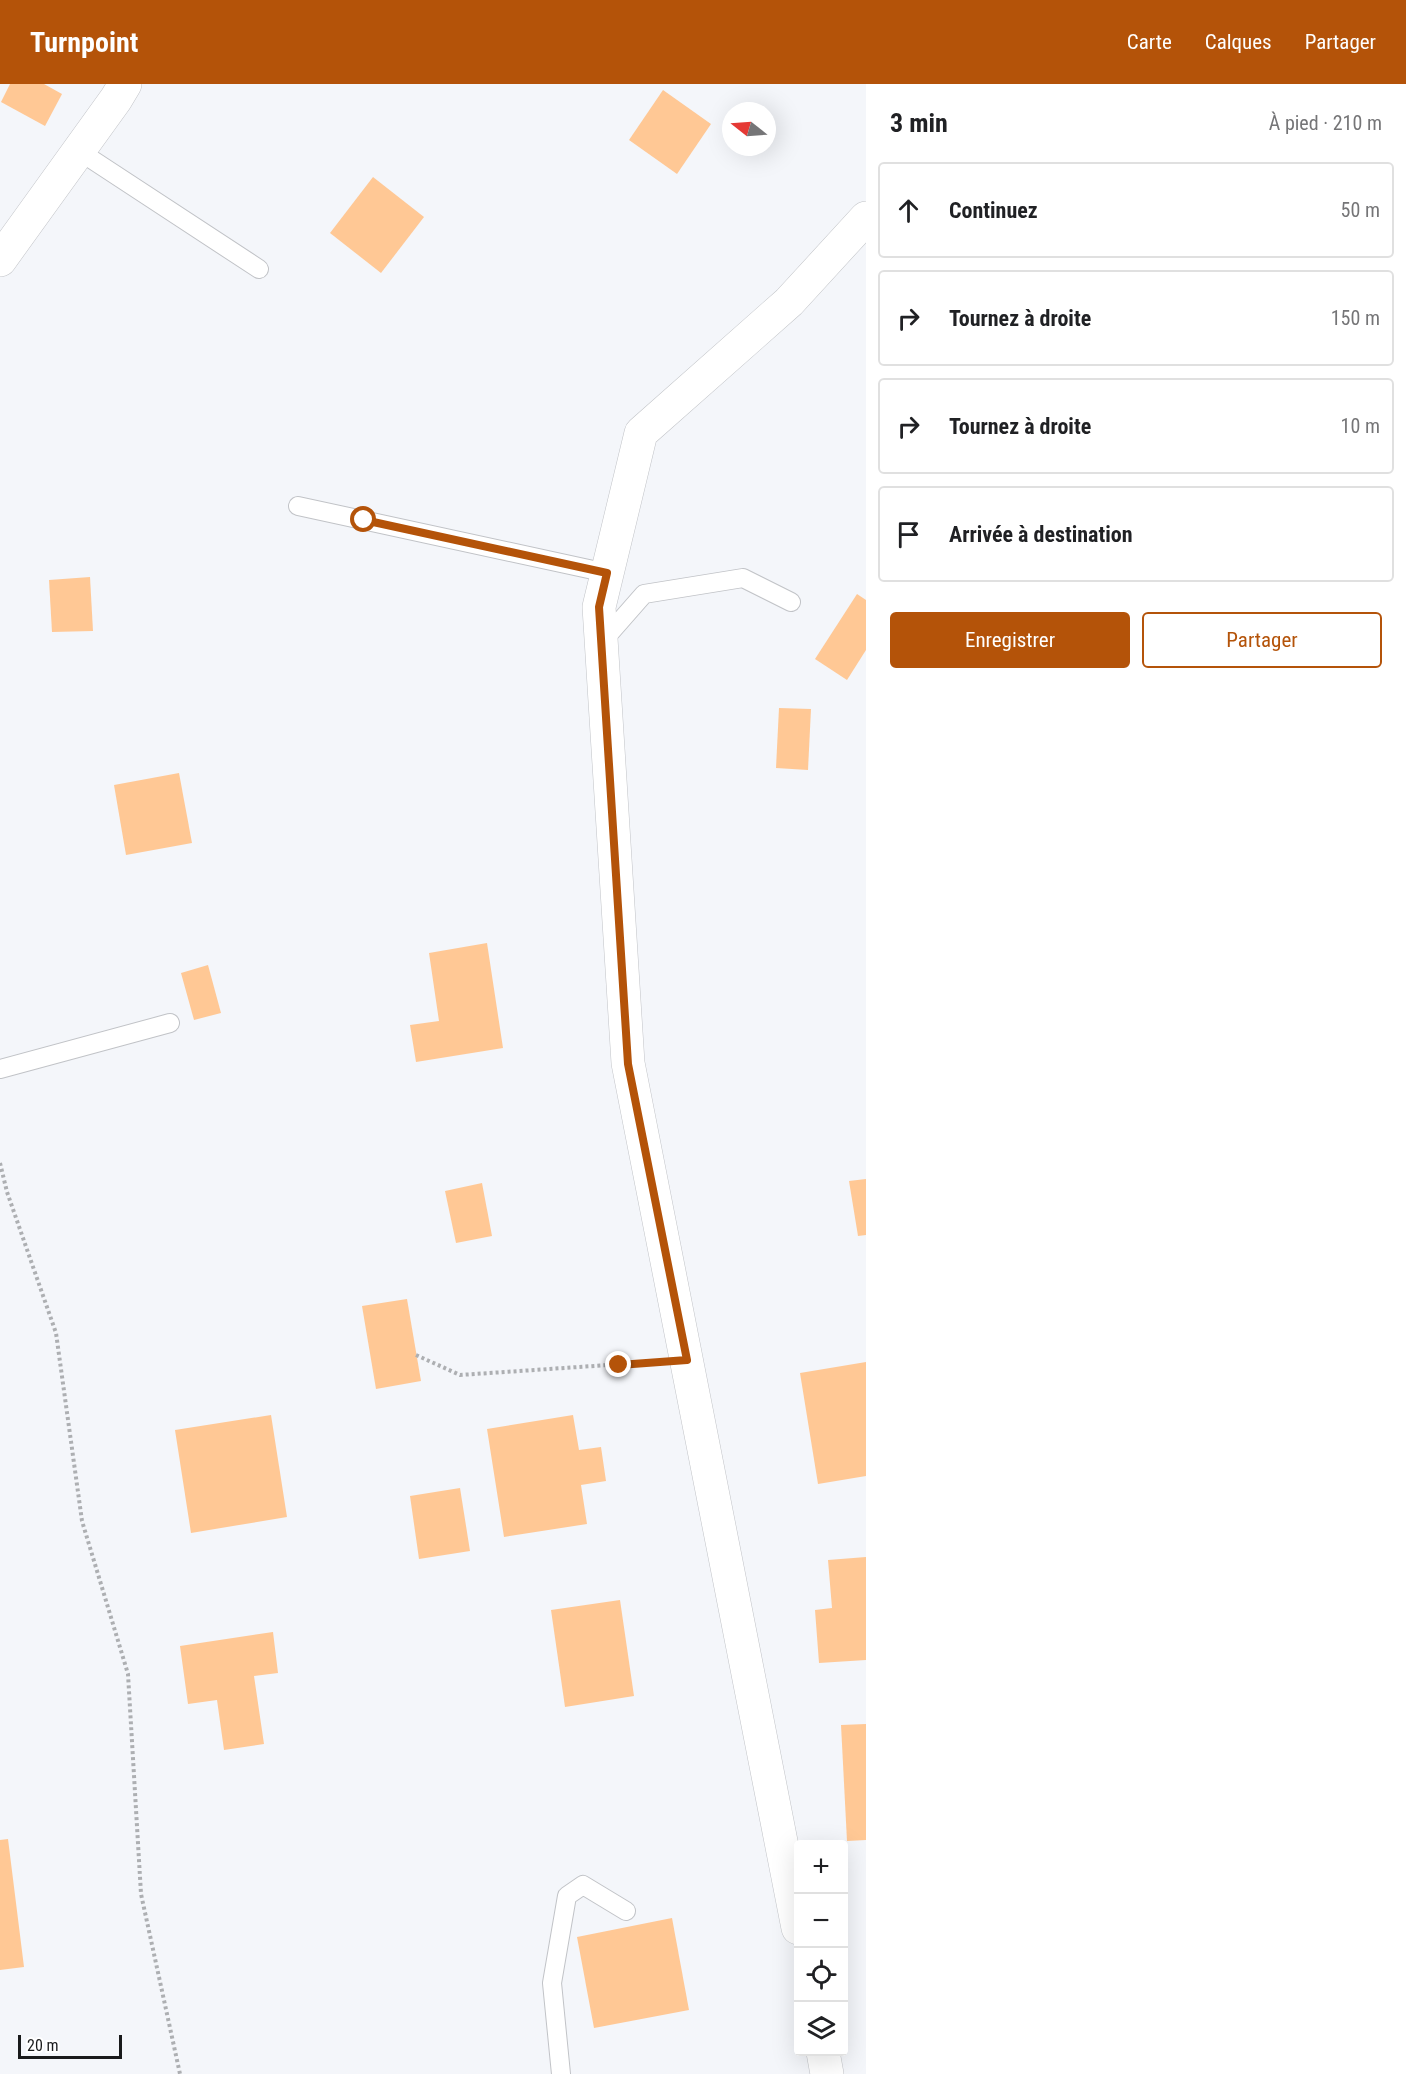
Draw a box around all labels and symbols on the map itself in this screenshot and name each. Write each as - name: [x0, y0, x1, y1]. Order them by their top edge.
- north arrow: [722, 102, 776, 156]
- route start: [350, 506, 376, 532]
- route end: [605, 1351, 631, 1377]
- scale bar: [18, 2032, 122, 2060]

